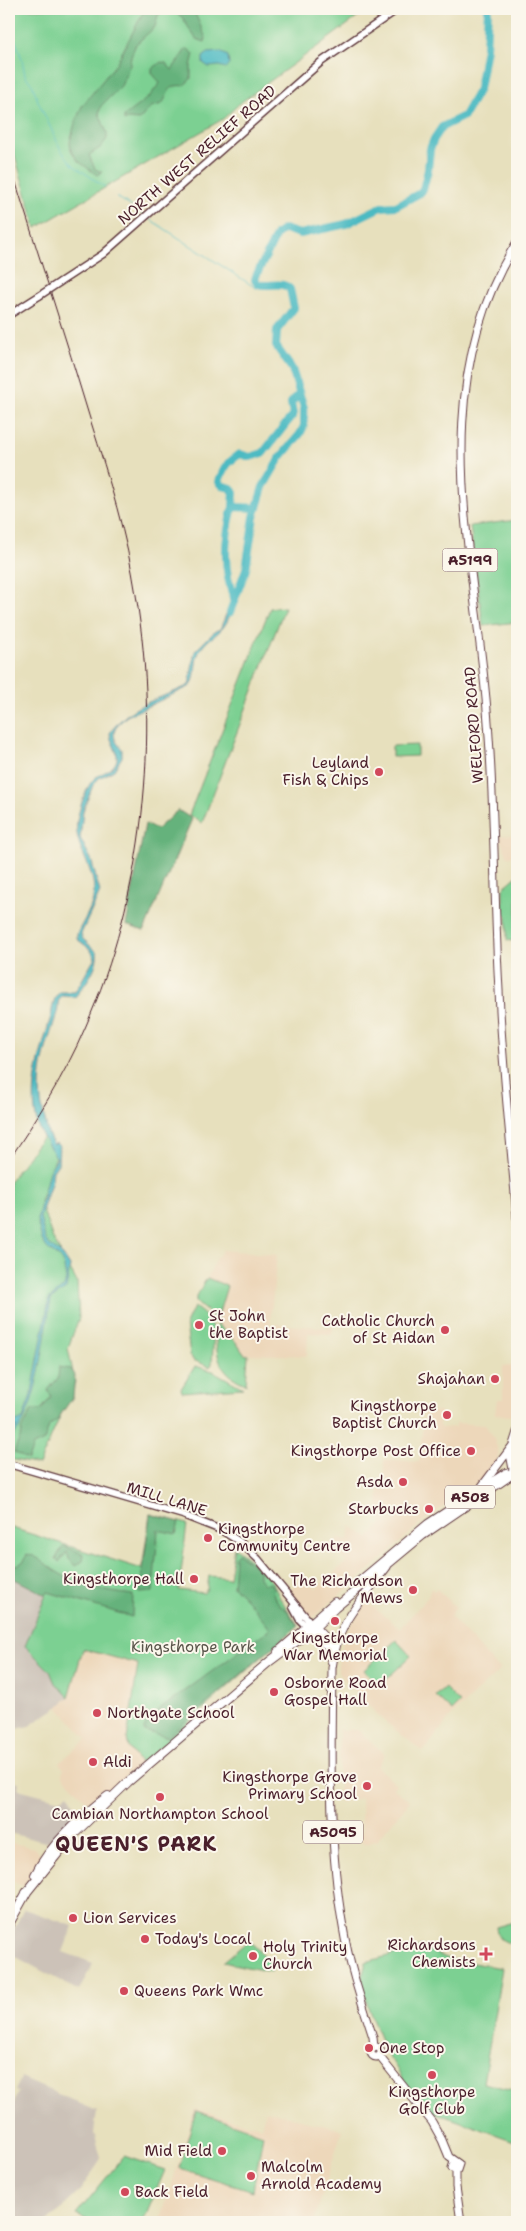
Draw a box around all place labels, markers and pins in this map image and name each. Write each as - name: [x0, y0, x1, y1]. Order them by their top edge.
- place label: Leyland Fish & Chips: [283, 753, 369, 790]
- marker: Leyland Fish & Chips: [373, 766, 385, 778]
- place label: St John the Baptist: [209, 1306, 288, 1343]
- place label: Catholic Church of St Aidan: [322, 1311, 435, 1348]
- marker: St John the Baptist: [193, 1319, 205, 1331]
- marker: Catholic Church of St Aidan: [439, 1324, 451, 1336]
- place label: Shajahan: [417, 1369, 485, 1389]
- marker: Shajahan: [489, 1373, 501, 1385]
- place label: Kingsthorpe Baptist Church: [332, 1396, 437, 1433]
- marker: Kingsthorpe Baptist Church: [441, 1409, 453, 1421]
- place label: Kingsthorpe Post Office: [291, 1441, 461, 1461]
- marker: Kingsthorpe Post Office: [465, 1445, 477, 1457]
- place label: Asda: [356, 1472, 394, 1492]
- marker: Asda: [397, 1476, 409, 1488]
- place label: Starbucks: [348, 1499, 419, 1519]
- marker: Starbucks: [423, 1503, 435, 1515]
- place label: Kingsthorpe Community Centre: [218, 1519, 351, 1556]
- marker: Kingsthorpe Community Centre: [202, 1532, 214, 1544]
- place label: Kingsthorpe Hall: [63, 1569, 184, 1589]
- place label: The Richardson Mews: [290, 1571, 403, 1608]
- marker: Kingsthorpe Hall: [188, 1573, 200, 1585]
- marker: The Richardson Mews: [407, 1584, 419, 1596]
- marker: Kingsthorpe War Memorial: [329, 1615, 341, 1627]
- place label: Kingsthorpe War Memorial: [283, 1628, 387, 1665]
- place label: Osborne Road Gospel Hall: [284, 1673, 387, 1710]
- marker: Osborne Road Gospel Hall: [268, 1686, 280, 1698]
- place label: Northgate School: [107, 1703, 235, 1723]
- marker: Northgate School: [91, 1707, 103, 1719]
- place label: Aldi: [103, 1752, 132, 1772]
- marker: Aldi: [87, 1756, 99, 1768]
- place label: Kingsthorpe Grove Primary School: [222, 1767, 357, 1804]
- marker: Kingsthorpe Grove Primary School: [361, 1780, 373, 1792]
- marker: Cambian Northampton School: [154, 1791, 166, 1803]
- place label: Cambian Northampton School: [51, 1804, 269, 1824]
- place label: Lion Services: [83, 1908, 177, 1928]
- marker: Lion Services: [67, 1912, 79, 1924]
- place label: Today's Local: [155, 1929, 252, 1949]
- marker: Today's Local: [139, 1933, 151, 1945]
- place label: Richardsons Chemists: [387, 1935, 476, 1972]
- place label: Holy Trinity Church: [263, 1937, 347, 1974]
- marker: Richardsons Chemists: [480, 1948, 492, 1960]
- marker: Holy Trinity Church: [247, 1950, 259, 1962]
- place label: Queens Park Wmc: [134, 1981, 263, 2001]
- marker: Queens Park Wmc: [118, 1985, 130, 1997]
- place label: One Stop: [379, 2038, 444, 2058]
- marker: One Stop: [363, 2042, 375, 2054]
- marker: Kingsthorpe Golf Club: [426, 2069, 438, 2081]
- place label: Kingsthorpe Golf Club: [389, 2082, 475, 2119]
- place label: Mid Field: [144, 2141, 212, 2161]
- marker: Mid Field: [216, 2145, 228, 2157]
- place label: Malcolm Arnold Academy: [261, 2157, 382, 2194]
- marker: Malcolm Arnold Academy: [245, 2170, 257, 2182]
- place label: Back Field: [135, 2182, 209, 2202]
- marker: Back Field: [119, 2186, 131, 2198]

